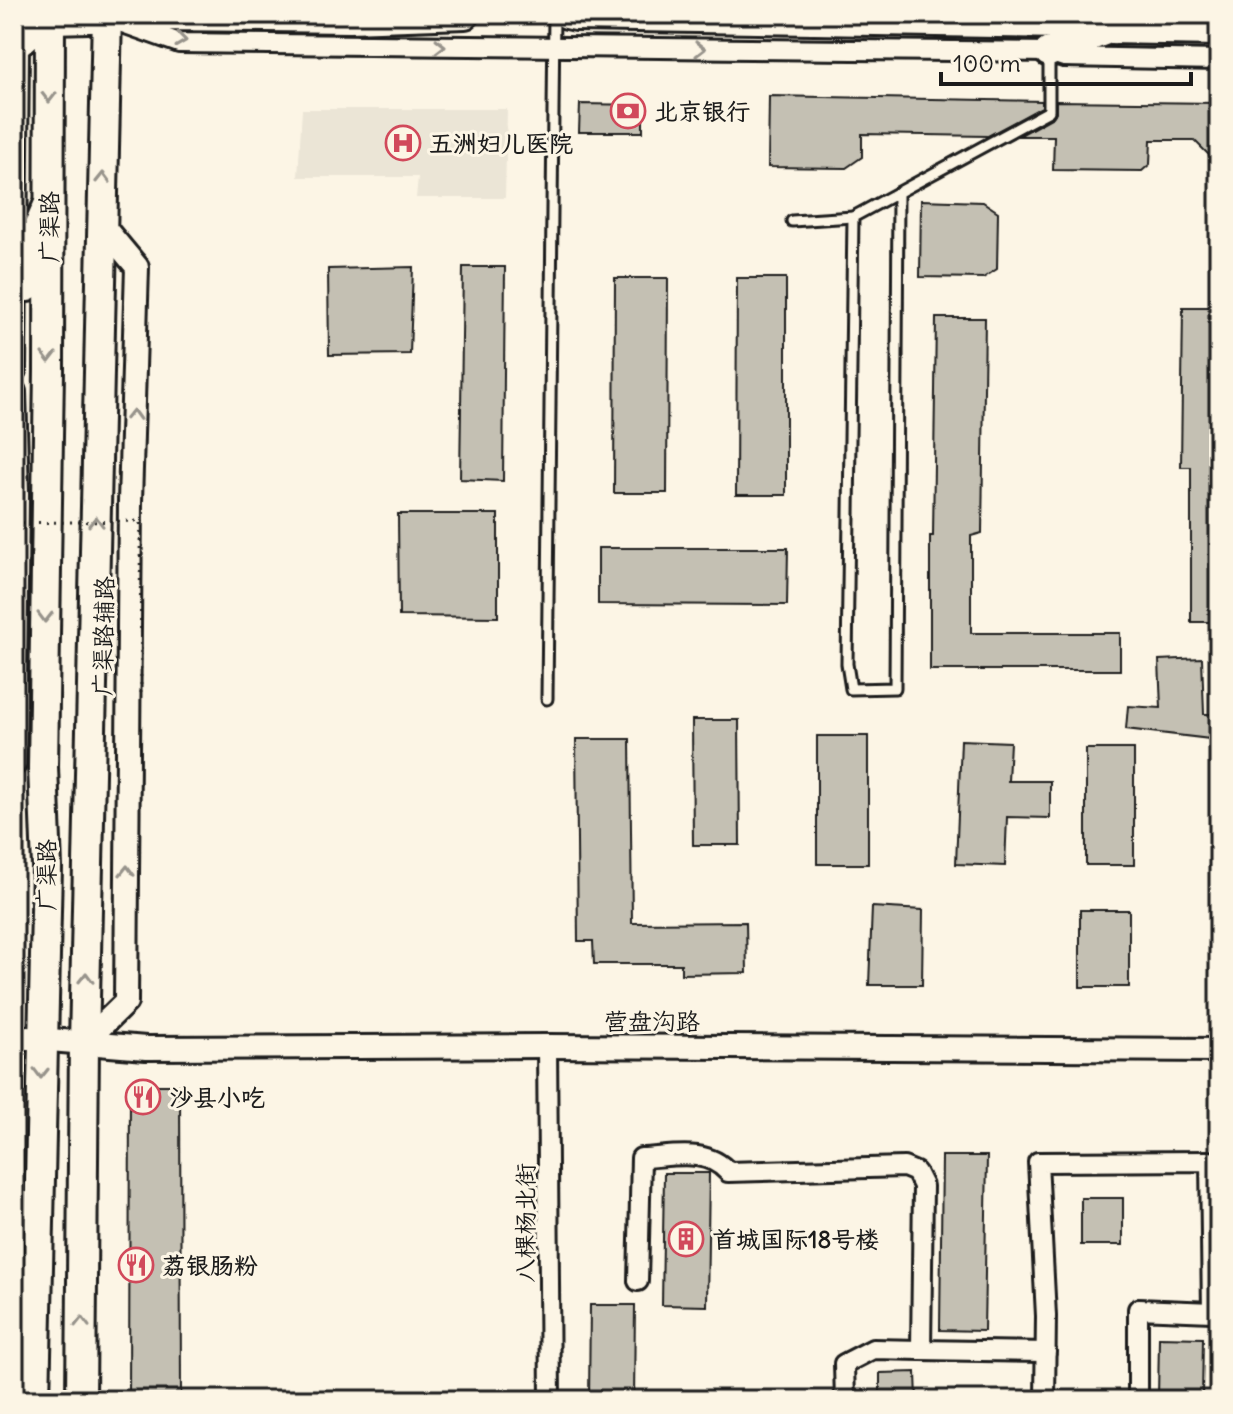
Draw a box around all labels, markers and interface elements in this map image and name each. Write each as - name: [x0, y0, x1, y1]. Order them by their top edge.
- one-way arrow: [174, 31, 187, 48]
- scale bar: [941, 36, 1191, 86]
- one-way arrow: [434, 37, 447, 54]
- one-way arrow: [694, 40, 707, 58]
- text: 100 m: [953, 48, 1021, 78]
- one-way arrow: [40, 91, 58, 104]
- bank icon: 北京银行: [609, 92, 647, 130]
- place label: 北京银行: [654, 96, 750, 126]
- hospital icon: 五洲妇儿医院: [384, 124, 422, 162]
- place label: 五洲妇儿医院: [429, 128, 573, 158]
- one-way arrow: [94, 171, 112, 184]
- street label: 广渠路: [34, 191, 64, 263]
- one-way arrow: [40, 351, 58, 364]
- one-way arrow: [124, 408, 142, 421]
- one-way arrow: [88, 515, 105, 528]
- street label: 广渠路辅路: [87, 576, 119, 696]
- one-way arrow: [36, 611, 54, 624]
- street label: 广渠路: [31, 839, 61, 911]
- one-way arrow: [118, 864, 136, 877]
- one-way arrow: [77, 971, 94, 984]
- street label: 营盘沟路: [604, 1006, 700, 1036]
- one-way arrow: [33, 1067, 50, 1080]
- restaurant icon: 沙县小吃: [124, 1078, 162, 1116]
- place label: 沙县小吃: [169, 1082, 265, 1112]
- street label: 八棵杨北街: [510, 1163, 540, 1283]
- building icon: 首城国际18号楼: [667, 1220, 705, 1258]
- place label: 首城国际18号楼: [712, 1224, 879, 1254]
- restaurant icon: 荔银肠粉: [117, 1246, 155, 1284]
- place label: 荔银肠粉: [162, 1250, 258, 1280]
- one-way arrow: [73, 1315, 91, 1328]

